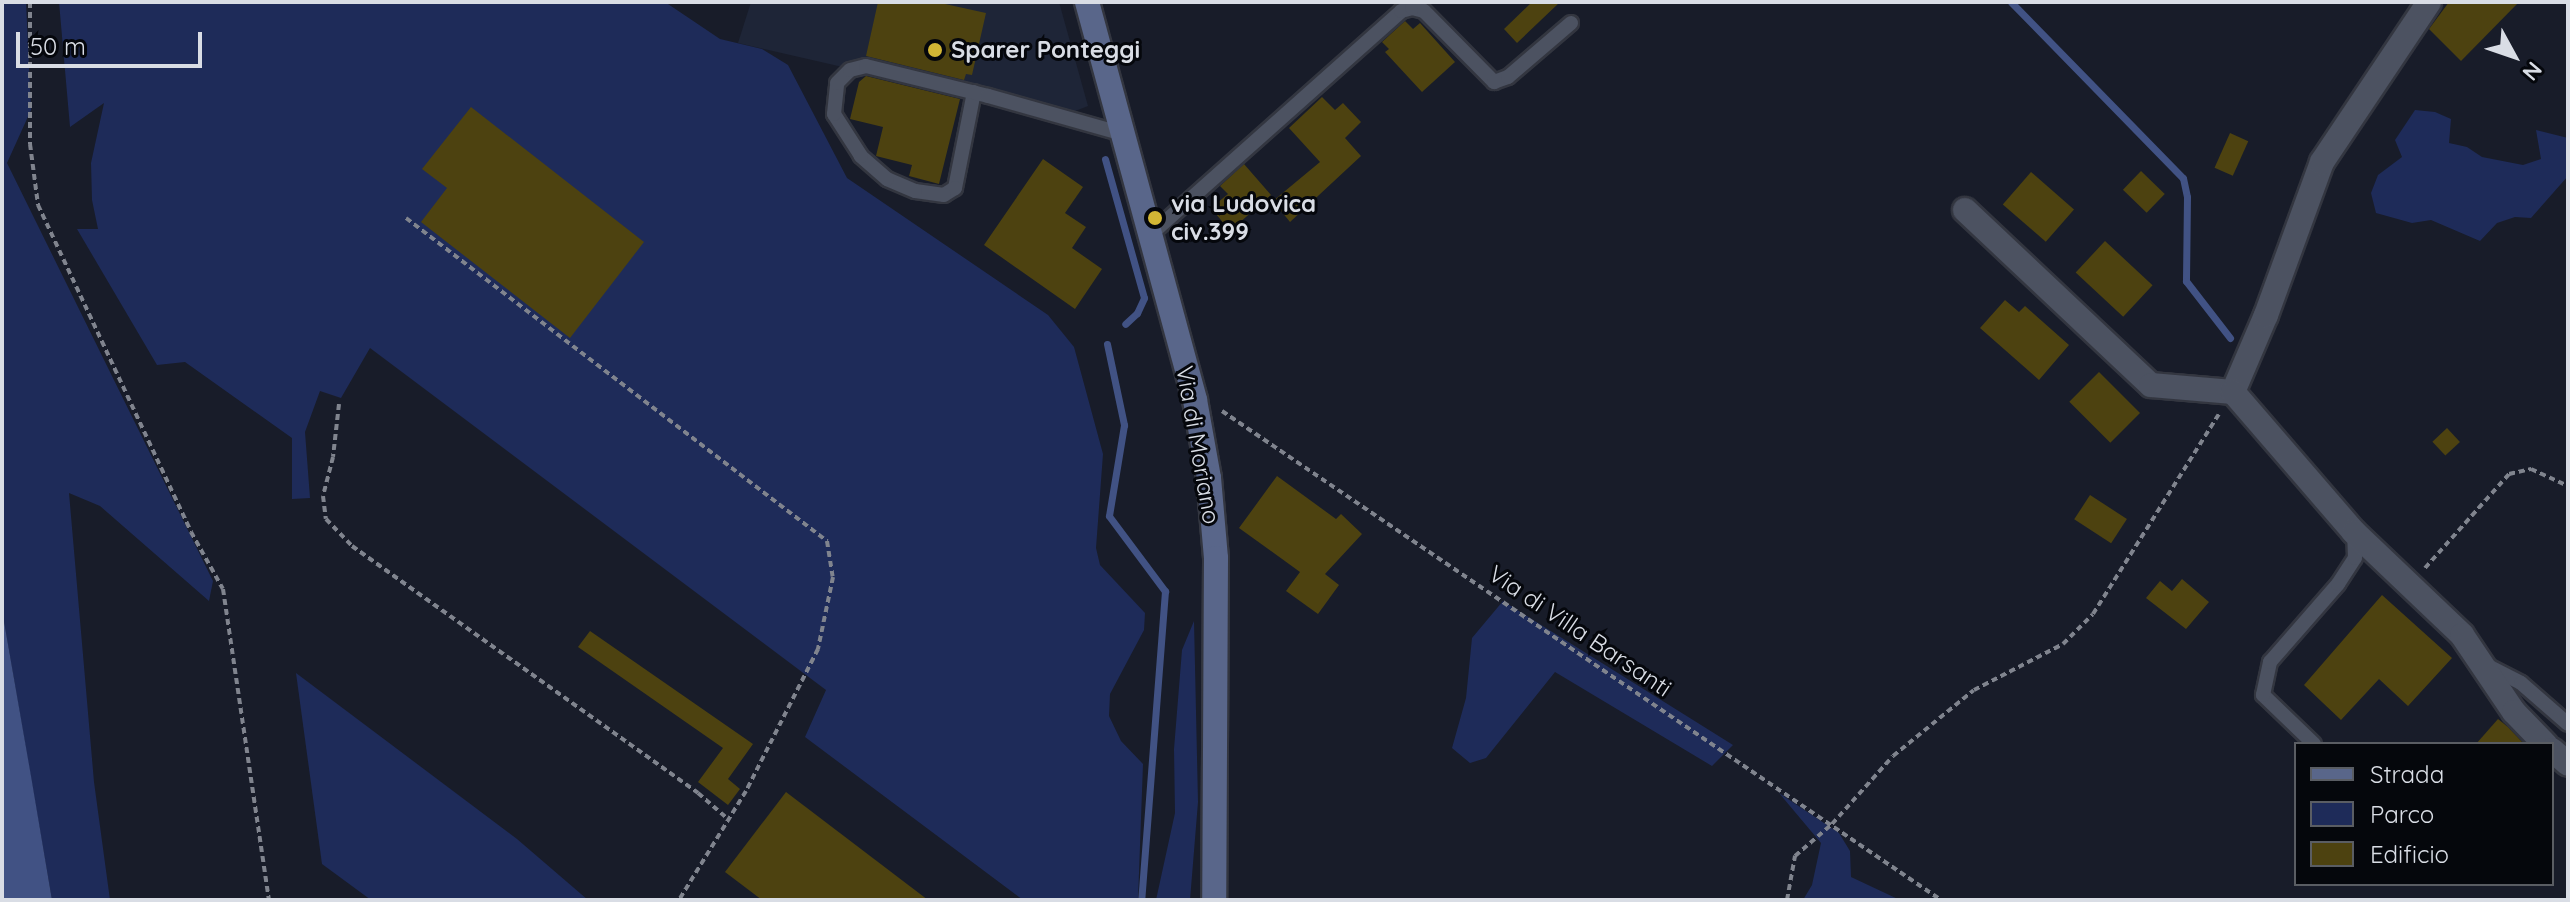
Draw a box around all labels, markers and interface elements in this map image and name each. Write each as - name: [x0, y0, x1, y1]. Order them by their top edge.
- scale bar: [20, 16, 206, 66]
- north arrow: [2474, 16, 2554, 96]
- text: 50 m: [30, 31, 86, 61]
- place label: Sparer Ponteggi: [951, 36, 1140, 64]
- marker: Sparer Ponteggi: [926, 41, 944, 59]
- text: N: [2516, 56, 2548, 87]
- place label: via Ludovica civ.399: [1171, 190, 1316, 246]
- marker: via Ludovica civ.399: [1146, 209, 1164, 227]
- street label: Via di Moriano: [1170, 364, 1226, 526]
- street label: Via di Villa Barsanti: [1483, 559, 1677, 703]
- legend: [2294, 742, 2554, 886]
- text: Strada: [2370, 759, 2444, 789]
- text: Parco: [2370, 799, 2434, 829]
- text: Edificio: [2370, 839, 2449, 869]

